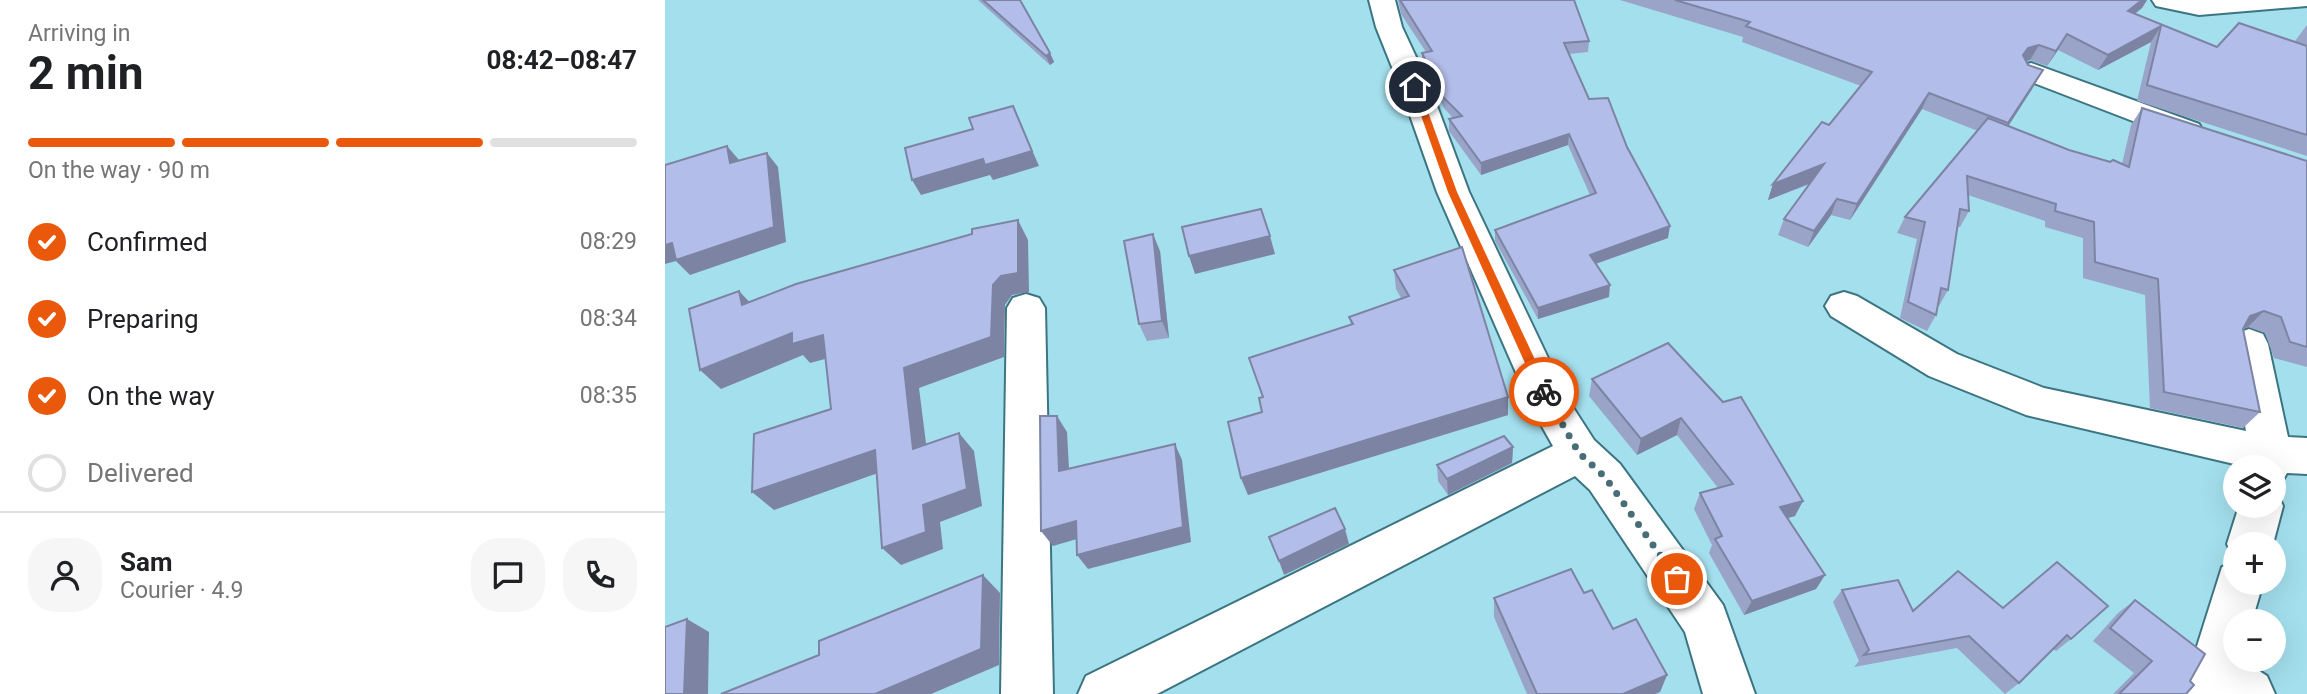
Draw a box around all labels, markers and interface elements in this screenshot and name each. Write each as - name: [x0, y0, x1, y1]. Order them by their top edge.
- text: Arriving in: [28, 20, 131, 47]
- text: 08:42–08:47: [487, 45, 637, 75]
- text: 2 min: [28, 46, 144, 100]
- pin: [1385, 57, 1445, 117]
- icon: home: [1396, 68, 1434, 106]
- text: On the way · 90 m: [28, 157, 210, 184]
- icon: check: [28, 223, 66, 261]
- text: Confirmed: [87, 227, 208, 257]
- text: 08:29: [580, 228, 637, 255]
- icon: check: [28, 300, 66, 338]
- text: Preparing: [87, 304, 199, 334]
- text: 08:34: [580, 305, 637, 332]
- courier: [1509, 357, 1579, 427]
- icon: bike: [1525, 373, 1563, 411]
- icon: check: [28, 377, 66, 415]
- text: On the way: [87, 381, 215, 411]
- text: 08:35: [580, 382, 637, 409]
- map controls: [2223, 455, 2286, 672]
- button: layers: [2223, 455, 2286, 518]
- text: Delivered: [87, 458, 194, 488]
- button: +: [2223, 532, 2286, 595]
- button: person: [28, 538, 102, 612]
- button: chat: [471, 538, 545, 612]
- button: phone: [563, 538, 637, 612]
- text: Sam: [120, 547, 172, 577]
- pin: [1647, 549, 1707, 609]
- icon: bag: [1658, 560, 1696, 598]
- text: Courier · 4.9: [120, 577, 243, 604]
- button: −: [2223, 609, 2286, 672]

